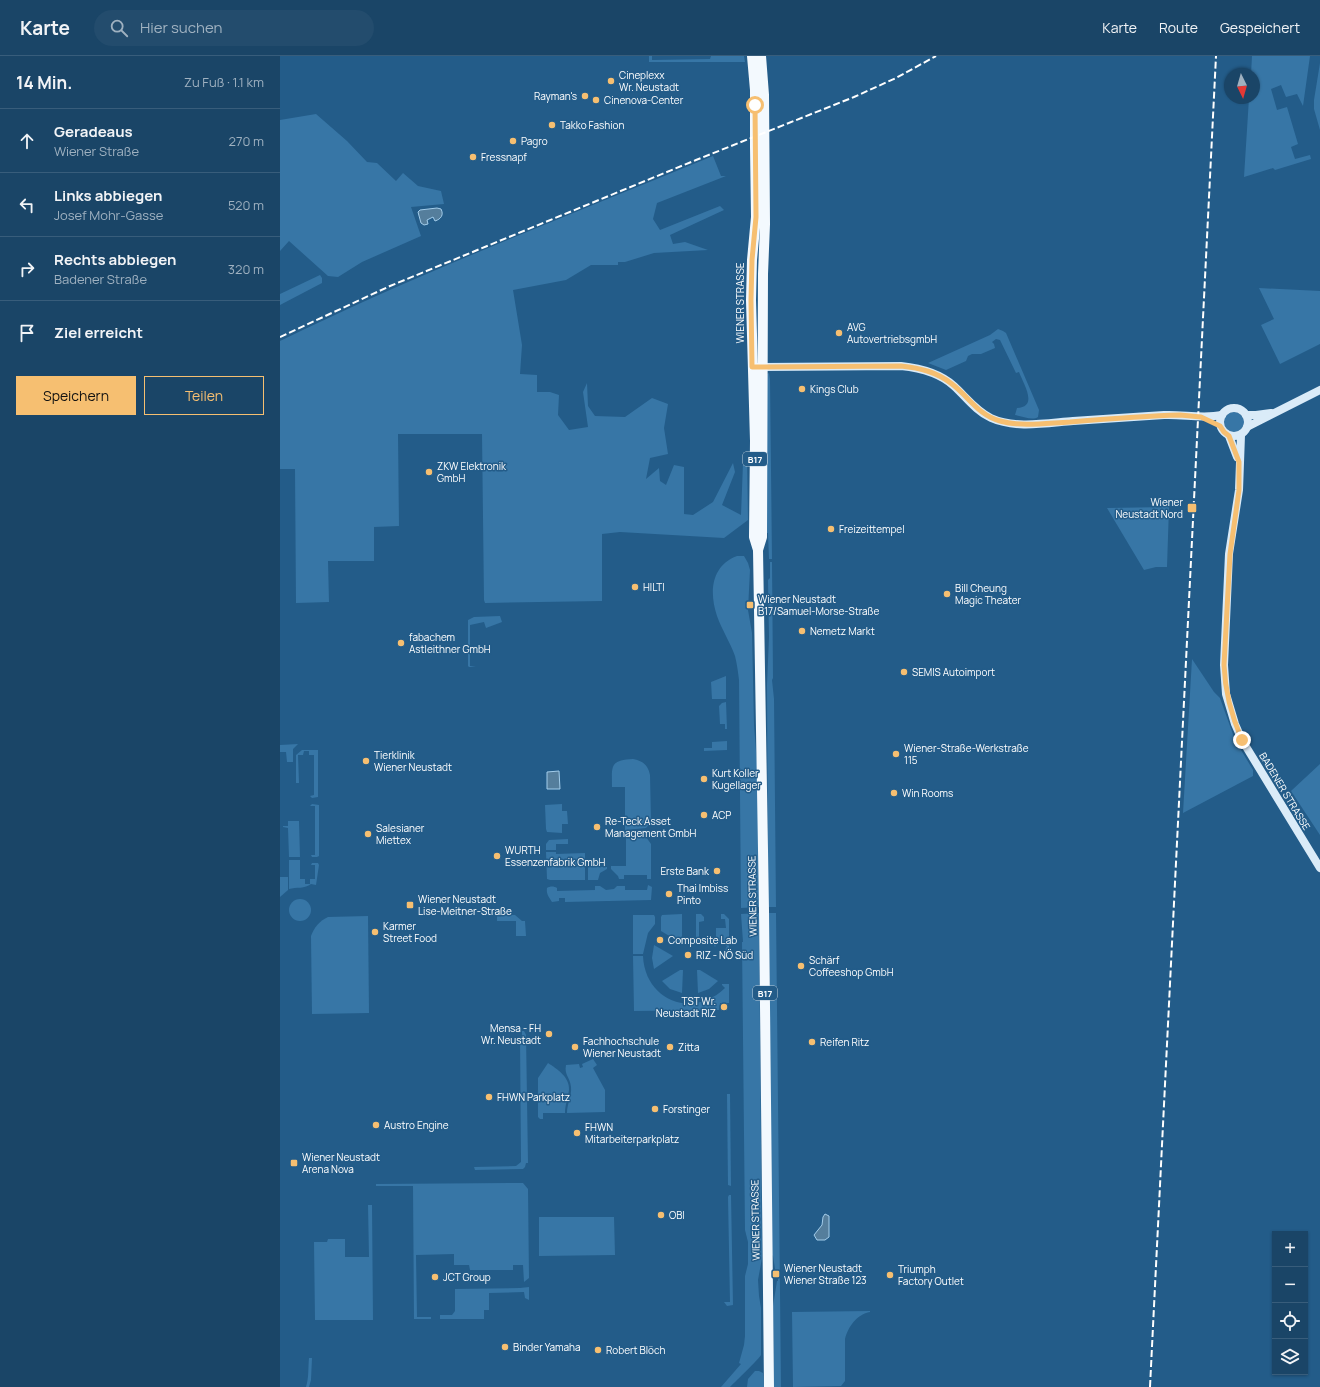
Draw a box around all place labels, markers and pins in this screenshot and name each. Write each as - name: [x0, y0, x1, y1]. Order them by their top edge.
- place label: Cineplexx Wr. Neustadt: [619, 68, 679, 94]
- marker: Cineplexx Wr. Neustadt: [606, 76, 616, 86]
- place label: Rayman's: [534, 89, 577, 103]
- marker: Rayman's: [580, 91, 590, 101]
- place label: Cinenova-Center: [604, 93, 684, 107]
- marker: Cinenova-Center: [591, 95, 601, 105]
- place label: Takko Fashion: [560, 118, 624, 132]
- marker: Takko Fashion: [547, 120, 557, 130]
- place label: Pagro: [521, 134, 548, 148]
- marker: Pagro: [508, 136, 518, 146]
- place label: Fressnapf: [481, 150, 527, 164]
- marker: Fressnapf: [468, 152, 478, 162]
- place label: AVG AutovertriebsgmbH: [847, 320, 937, 346]
- marker: AVG AutovertriebsgmbH: [834, 328, 844, 338]
- place label: Kings Club: [810, 382, 859, 396]
- marker: Kings Club: [797, 384, 807, 394]
- place label: ZKW Elektronik GmbH: [437, 459, 507, 485]
- marker: ZKW Elektronik GmbH: [424, 467, 434, 477]
- place label: Wiener Neustadt Nord: [1115, 495, 1183, 521]
- marker: Wiener Neustadt Nord: [1186, 502, 1198, 514]
- place label: Freizeittempel: [839, 522, 905, 536]
- marker: Freizeittempel: [826, 524, 836, 534]
- place label: HILTI: [643, 580, 665, 594]
- place label: Bill Cheung Magic Theater: [955, 581, 1022, 607]
- marker: HILTI: [630, 582, 640, 592]
- marker: Bill Cheung Magic Theater: [942, 589, 952, 599]
- place label: Wiener Neustadt B17/Samuel-Morse-Straße: [758, 592, 880, 618]
- marker: Wiener Neustadt B17/Samuel-Morse-Straße: [745, 600, 755, 610]
- place label: Nemetz Markt: [810, 624, 875, 638]
- marker: Nemetz Markt: [797, 626, 807, 636]
- place label: fabachem Astleithner GmbH: [409, 630, 491, 656]
- marker: fabachem Astleithner GmbH: [396, 638, 406, 648]
- place label: SEMIS Autoimport: [912, 665, 995, 679]
- marker: SEMIS Autoimport: [899, 667, 909, 677]
- place label: Wiener-Straße-Werkstraße 115: [904, 741, 1029, 767]
- place label: Tierklinik Wiener Neustadt: [374, 748, 452, 774]
- marker: Wiener-Straße-Werkstraße 115: [891, 749, 901, 759]
- marker: Tierklinik Wiener Neustadt: [361, 756, 371, 766]
- place label: Kurt Koller Kugellager: [712, 766, 761, 792]
- marker: Kurt Koller Kugellager: [699, 774, 709, 784]
- place label: Win Rooms: [902, 786, 953, 800]
- marker: Win Rooms: [889, 788, 899, 798]
- place label: ACP: [712, 808, 731, 822]
- marker: ACP: [699, 810, 709, 820]
- place label: Re-Teck Asset Management GmbH: [605, 814, 697, 840]
- place label: Salesianer Miettex: [376, 821, 425, 847]
- marker: Re-Teck Asset Management GmbH: [592, 822, 602, 832]
- marker: Salesianer Miettex: [363, 829, 373, 839]
- place label: WURTH Essenzenfabrik GmbH: [505, 843, 606, 869]
- marker: WURTH Essenzenfabrik GmbH: [492, 851, 502, 861]
- place label: Erste Bank: [660, 864, 710, 878]
- marker: Erste Bank: [712, 866, 722, 876]
- place label: Thai Imbiss Pinto: [677, 881, 728, 907]
- marker: Thai Imbiss Pinto: [664, 889, 674, 899]
- place label: Wiener Neustadt Lise-Meitner-Straße: [418, 892, 512, 918]
- marker: Wiener Neustadt Lise-Meitner-Straße: [405, 900, 415, 910]
- place label: Karmer Street Food: [383, 919, 437, 945]
- marker: Karmer Street Food: [370, 927, 380, 937]
- place label: Composite Lab: [668, 933, 737, 947]
- marker: Composite Lab: [655, 935, 665, 945]
- place label: RIZ - NÖ Süd: [696, 948, 753, 962]
- marker: RIZ - NÖ Süd: [683, 950, 693, 960]
- place label: Schärf Coffeeshop GmbH: [809, 953, 894, 979]
- marker: Schärf Coffeeshop GmbH: [796, 961, 806, 971]
- place label: TST Wr. Neustadt RIZ: [656, 994, 716, 1020]
- marker: TST Wr. Neustadt RIZ: [719, 1002, 729, 1012]
- place label: Mensa - FH Wr. Neustadt: [481, 1021, 541, 1047]
- marker: Mensa - FH Wr. Neustadt: [544, 1029, 554, 1039]
- place label: Fachhochschule Wiener Neustadt: [583, 1034, 661, 1060]
- place label: Reifen Ritz: [820, 1035, 869, 1049]
- marker: Reifen Ritz: [807, 1037, 817, 1047]
- place label: Zitta: [678, 1040, 699, 1054]
- marker: Fachhochschule Wiener Neustadt: [570, 1042, 580, 1052]
- marker: Zitta: [665, 1042, 675, 1052]
- place label: FHWN Parkplatz: [497, 1090, 570, 1104]
- marker: FHWN Parkplatz: [484, 1092, 494, 1102]
- place label: Forstinger: [663, 1102, 711, 1116]
- marker: Forstinger: [650, 1104, 660, 1114]
- place label: Austro Engine: [384, 1118, 449, 1132]
- marker: Austro Engine: [371, 1120, 381, 1130]
- place label: FHWN Mitarbeiterparkplatz: [585, 1120, 679, 1146]
- marker: FHWN Mitarbeiterparkplatz: [572, 1128, 582, 1138]
- place label: Wiener Neustadt Arena Nova: [302, 1150, 380, 1176]
- marker: Wiener Neustadt Arena Nova: [289, 1158, 299, 1168]
- place label: OBI: [669, 1208, 685, 1222]
- marker: OBI: [656, 1210, 666, 1220]
- place label: Wiener Neustadt Wiener Straße 123: [784, 1261, 867, 1287]
- place label: Triumph Factory Outlet: [898, 1262, 964, 1288]
- marker: Wiener Neustadt Wiener Straße 123: [771, 1269, 781, 1279]
- place label: JCT Group: [443, 1270, 491, 1284]
- marker: Triumph Factory Outlet: [885, 1270, 895, 1280]
- marker: JCT Group: [430, 1272, 440, 1282]
- place label: Binder Yamaha: [513, 1340, 581, 1354]
- marker: Binder Yamaha: [500, 1342, 510, 1352]
- place label: Robert Blöch: [606, 1343, 666, 1357]
- marker: Robert Blöch: [593, 1345, 603, 1355]

